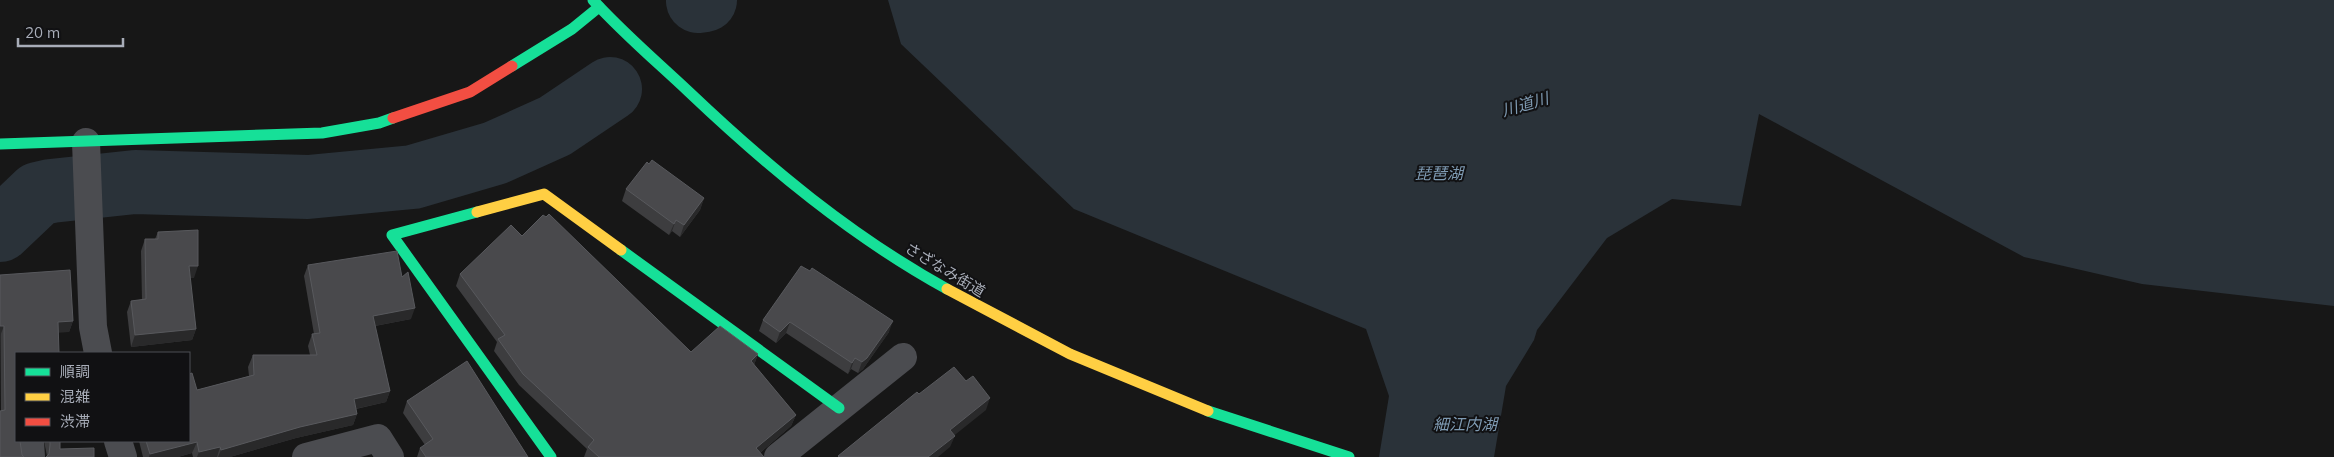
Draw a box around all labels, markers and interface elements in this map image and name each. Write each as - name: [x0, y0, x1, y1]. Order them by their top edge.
- scale bar: [18, 15, 122, 47]
- text: 20 m: [25, 23, 60, 42]
- water label: 川道川: [1499, 87, 1553, 120]
- water label: 琵琶湖: [1415, 163, 1466, 183]
- street label: さざなみ街道: [902, 238, 989, 301]
- legend: [15, 352, 190, 442]
- text: 順調: [60, 362, 90, 381]
- text: 混雑: [60, 387, 90, 406]
- text: 渋滞: [60, 412, 90, 431]
- water label: 細江内湖: [1433, 414, 1500, 434]

